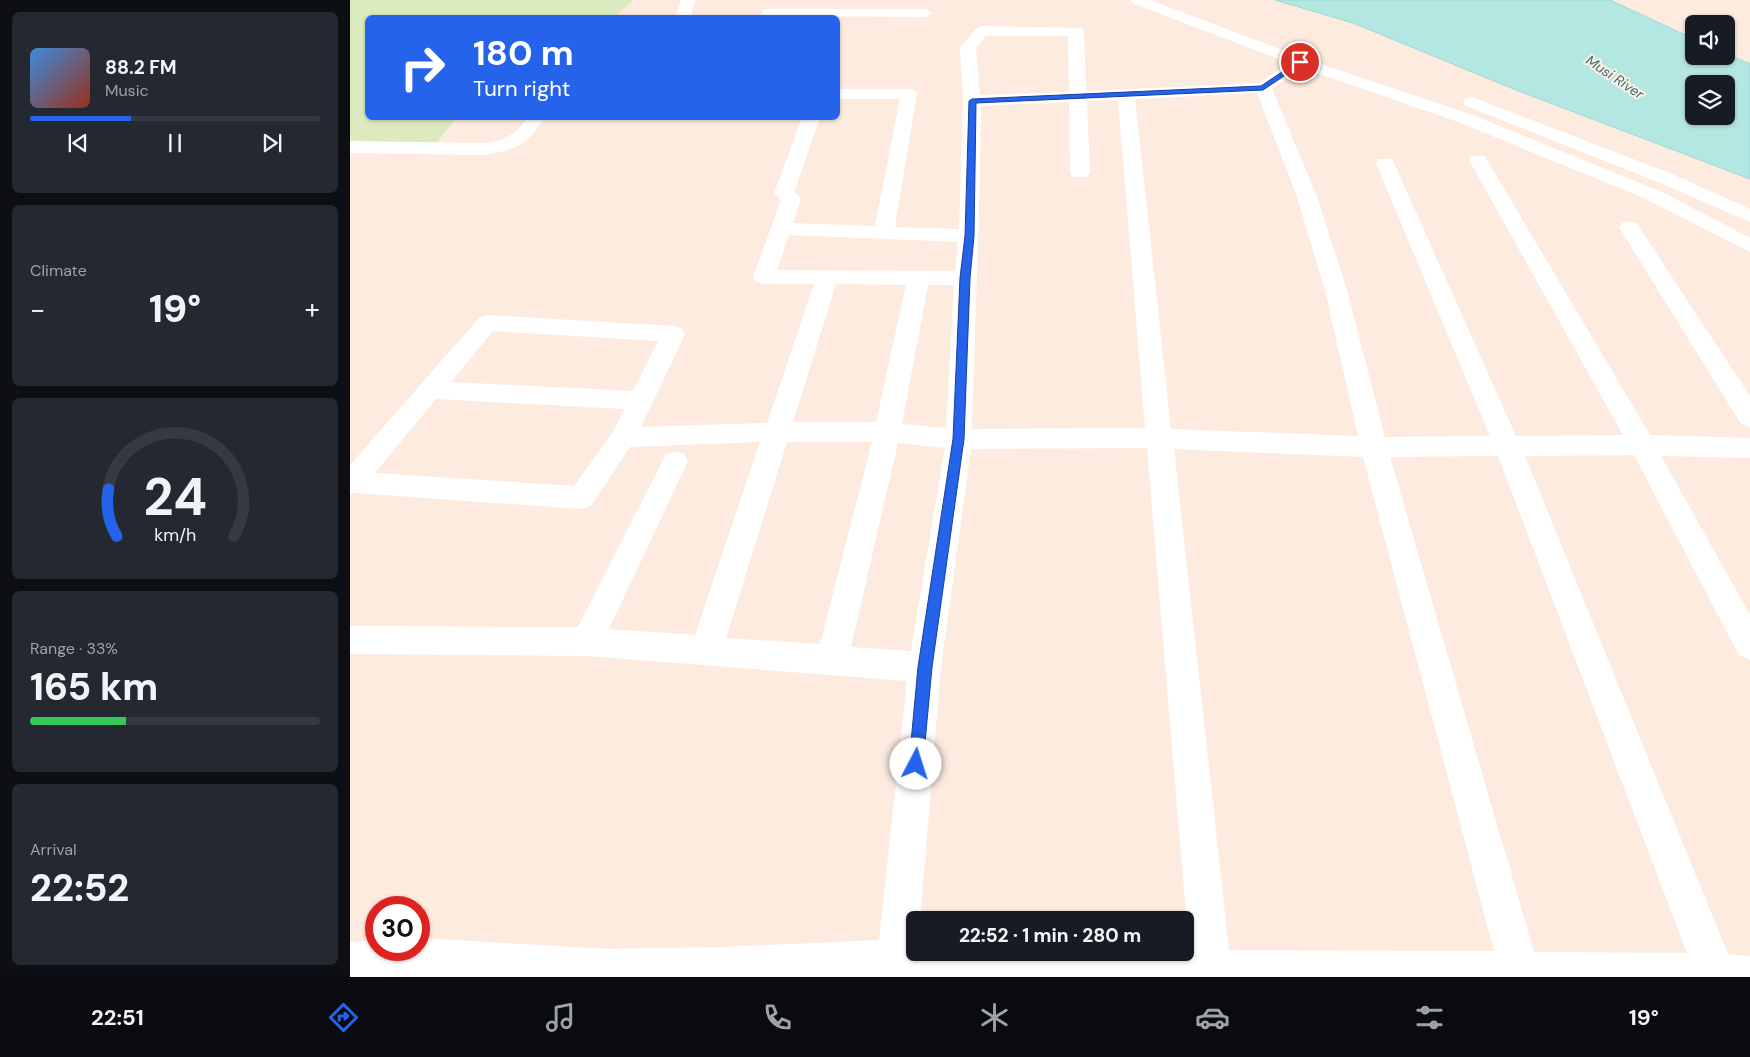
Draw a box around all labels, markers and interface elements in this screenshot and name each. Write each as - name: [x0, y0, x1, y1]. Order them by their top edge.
- map controls: [1685, 15, 1735, 125]
- button: sound: [1685, 15, 1735, 65]
- text: 180 m: [473, 30, 574, 76]
- icon: right: [390, 35, 455, 100]
- pin: [1279, 41, 1321, 83]
- icon: arrive: [1286, 48, 1314, 76]
- water label: Musi River: [1582, 51, 1648, 103]
- text: 88.2 FM: [105, 55, 177, 80]
- text: Turn right: [473, 74, 570, 103]
- button: layers: [1685, 75, 1735, 125]
- text: Music: [105, 80, 149, 101]
- icon: previous: [64, 129, 92, 157]
- icon: pause: [161, 129, 189, 157]
- icon: next: [258, 129, 286, 157]
- text: Climate: [30, 260, 87, 281]
- text: 19°: [149, 284, 201, 334]
- text: −: [30, 291, 45, 328]
- text: +: [305, 291, 320, 328]
- text: 24: [143, 463, 207, 531]
- text: km/h: [154, 523, 196, 547]
- text: Range · 33%: [30, 638, 118, 659]
- text: 165 km: [30, 662, 158, 712]
- position arrow: [889, 737, 941, 789]
- text: Arrival: [30, 839, 77, 860]
- text: 22:52: [30, 863, 129, 913]
- speed limit sign: 30: [365, 896, 430, 961]
- text: 22:52 · 1 min · 280 m: [959, 923, 1141, 948]
- icon: directions: [326, 1000, 361, 1035]
- icon: music: [543, 1000, 578, 1035]
- icon: phone: [760, 1000, 795, 1035]
- icon: climate: [977, 1000, 1012, 1035]
- icon: car: [1195, 1000, 1230, 1035]
- icon: filters: [1412, 1000, 1447, 1035]
- text: 22:51: [91, 1003, 144, 1032]
- text: 19°: [1629, 1003, 1659, 1032]

